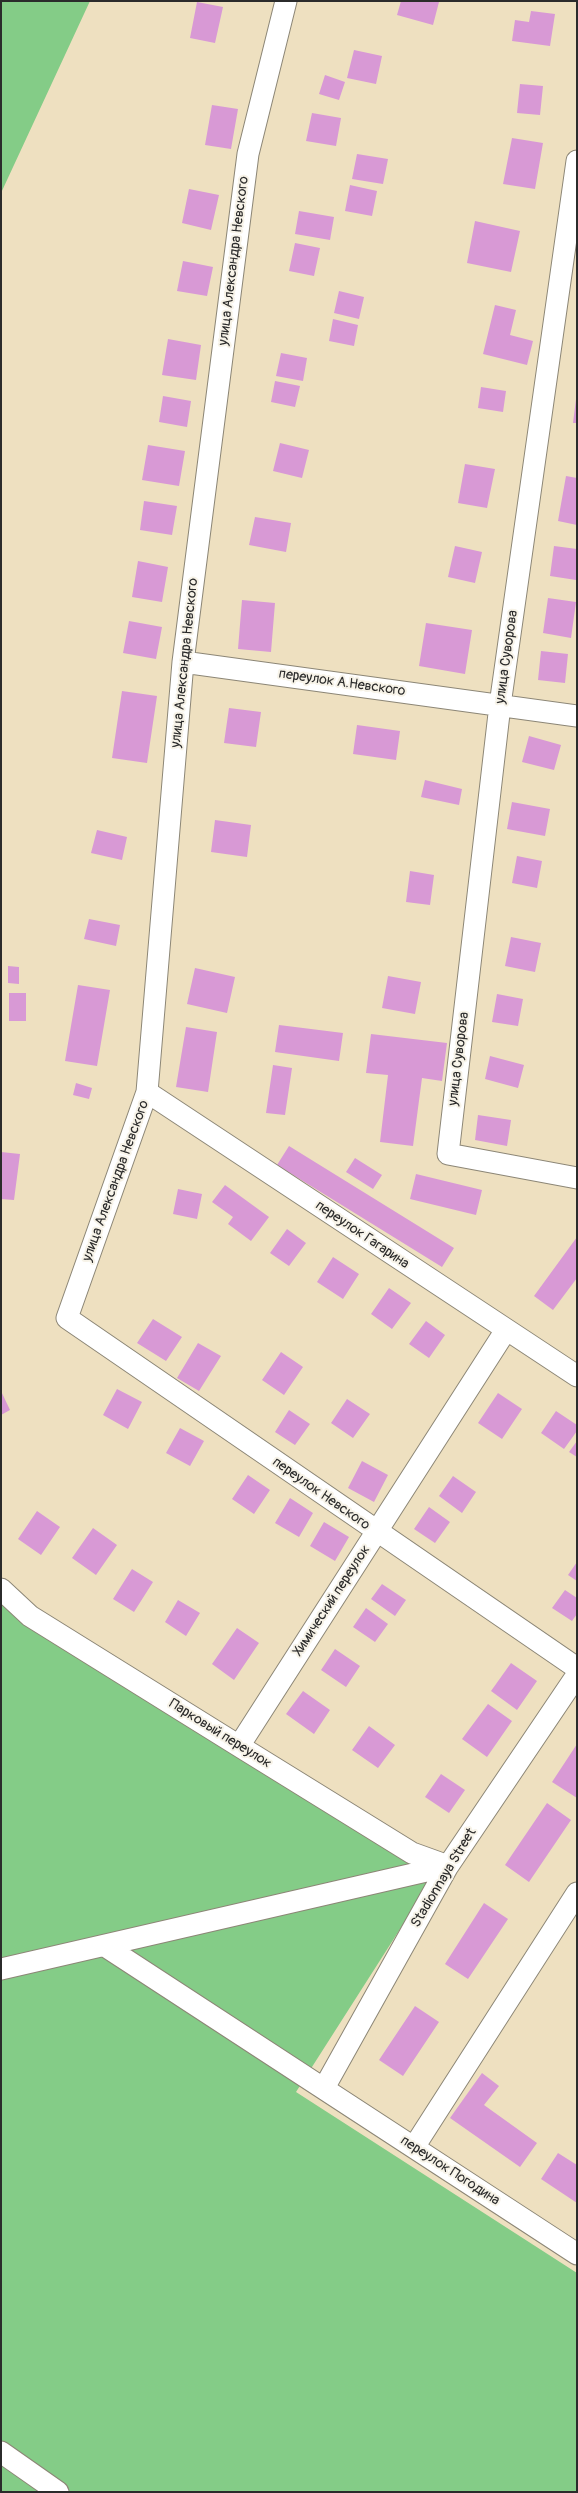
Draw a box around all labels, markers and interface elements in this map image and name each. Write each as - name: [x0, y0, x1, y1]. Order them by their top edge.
- street label: улица Александра Невского: [215, 175, 253, 347]
- street label: улица Александра Невского: [168, 577, 202, 749]
- street label: улица Суворова: [492, 609, 522, 705]
- street label: переулок А.Невского: [278, 666, 406, 700]
- street label: улица Суворова: [445, 1011, 473, 1107]
- street label: улица Александра Невского: [79, 1098, 153, 1264]
- street label: переулок Гагарина: [312, 1197, 412, 1273]
- street label: переулок Невского: [269, 1454, 373, 1534]
- street label: Химический переулок: [290, 1542, 374, 1660]
- street label: Парковый переулок: [166, 1696, 274, 1772]
- street label: Stadionnaya Street: [408, 1825, 480, 1931]
- street label: переулок Погодина: [397, 2133, 503, 2209]

